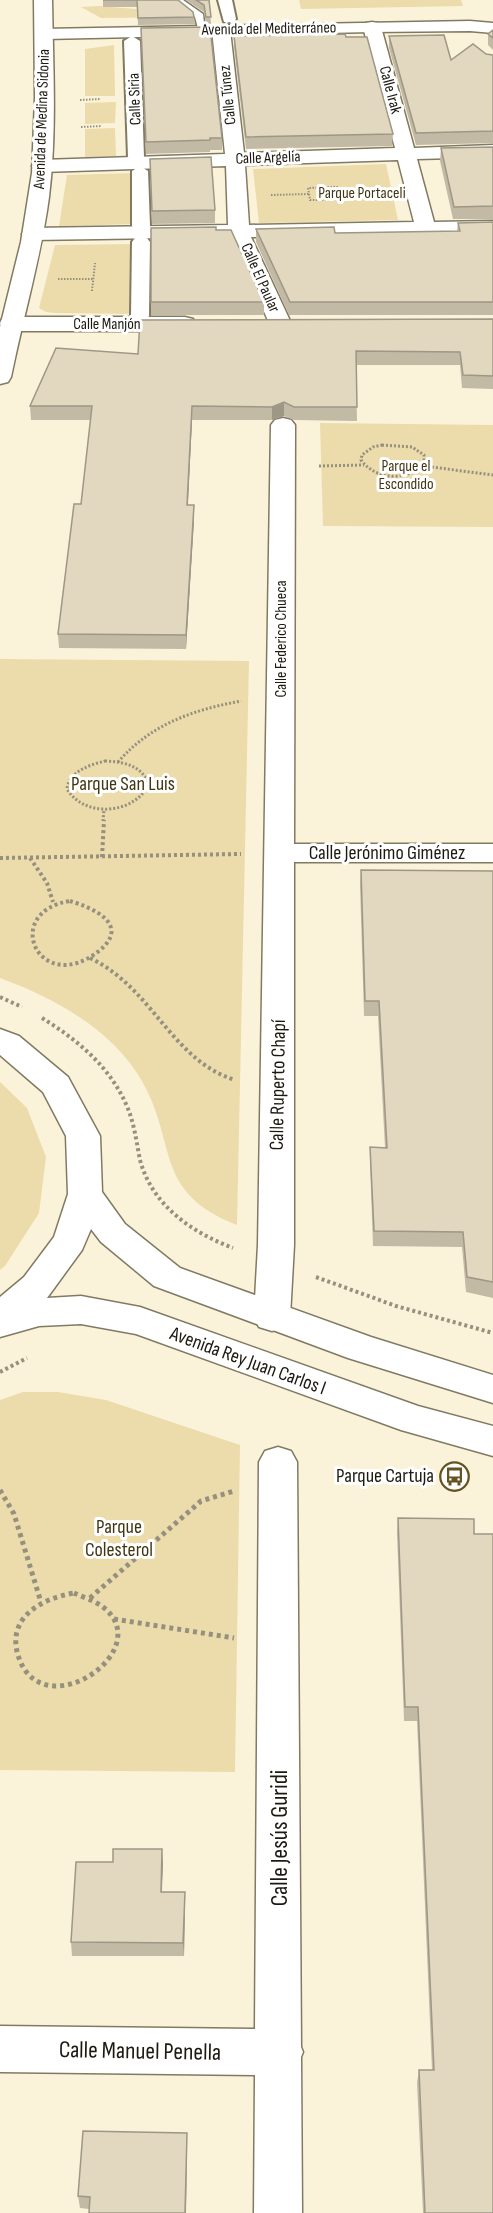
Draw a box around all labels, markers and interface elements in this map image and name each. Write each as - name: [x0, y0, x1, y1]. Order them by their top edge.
- street label: Avenida del Mediterráneo: [200, 18, 337, 40]
- street label: Avenida de Medina Sidonia: [30, 49, 54, 190]
- street label: Calle Túnez: [215, 64, 241, 126]
- street label: Calle Irak: [375, 64, 405, 116]
- street label: Calle Siria: [125, 73, 145, 125]
- street label: Calle Argelia: [235, 147, 301, 169]
- park label: Parque Portaceli: [318, 184, 406, 203]
- street label: Calle El Paular: [236, 240, 284, 316]
- street label: Calle Manjón: [73, 315, 141, 334]
- park label: Parque el Escondido: [378, 457, 434, 494]
- street label: Calle Federico Chueca: [272, 580, 291, 698]
- park label: Parque San Luis: [71, 772, 175, 796]
- street label: Calle Jerónimo Giménez: [309, 841, 465, 865]
- street label: Calle Ruperto Chapí: [265, 1019, 291, 1151]
- street label: Avenida Rey Juan Carlos I: [166, 1321, 329, 1400]
- bus stop icon: Parque Cartuja: [439, 1460, 471, 1492]
- place label: Parque Cartuja: [336, 1464, 434, 1488]
- park label: Parque Colesterol: [85, 1515, 153, 1562]
- street label: Calle Jesús Guridi: [265, 1770, 294, 1906]
- street label: Calle Manuel Penella: [59, 2035, 221, 2067]

